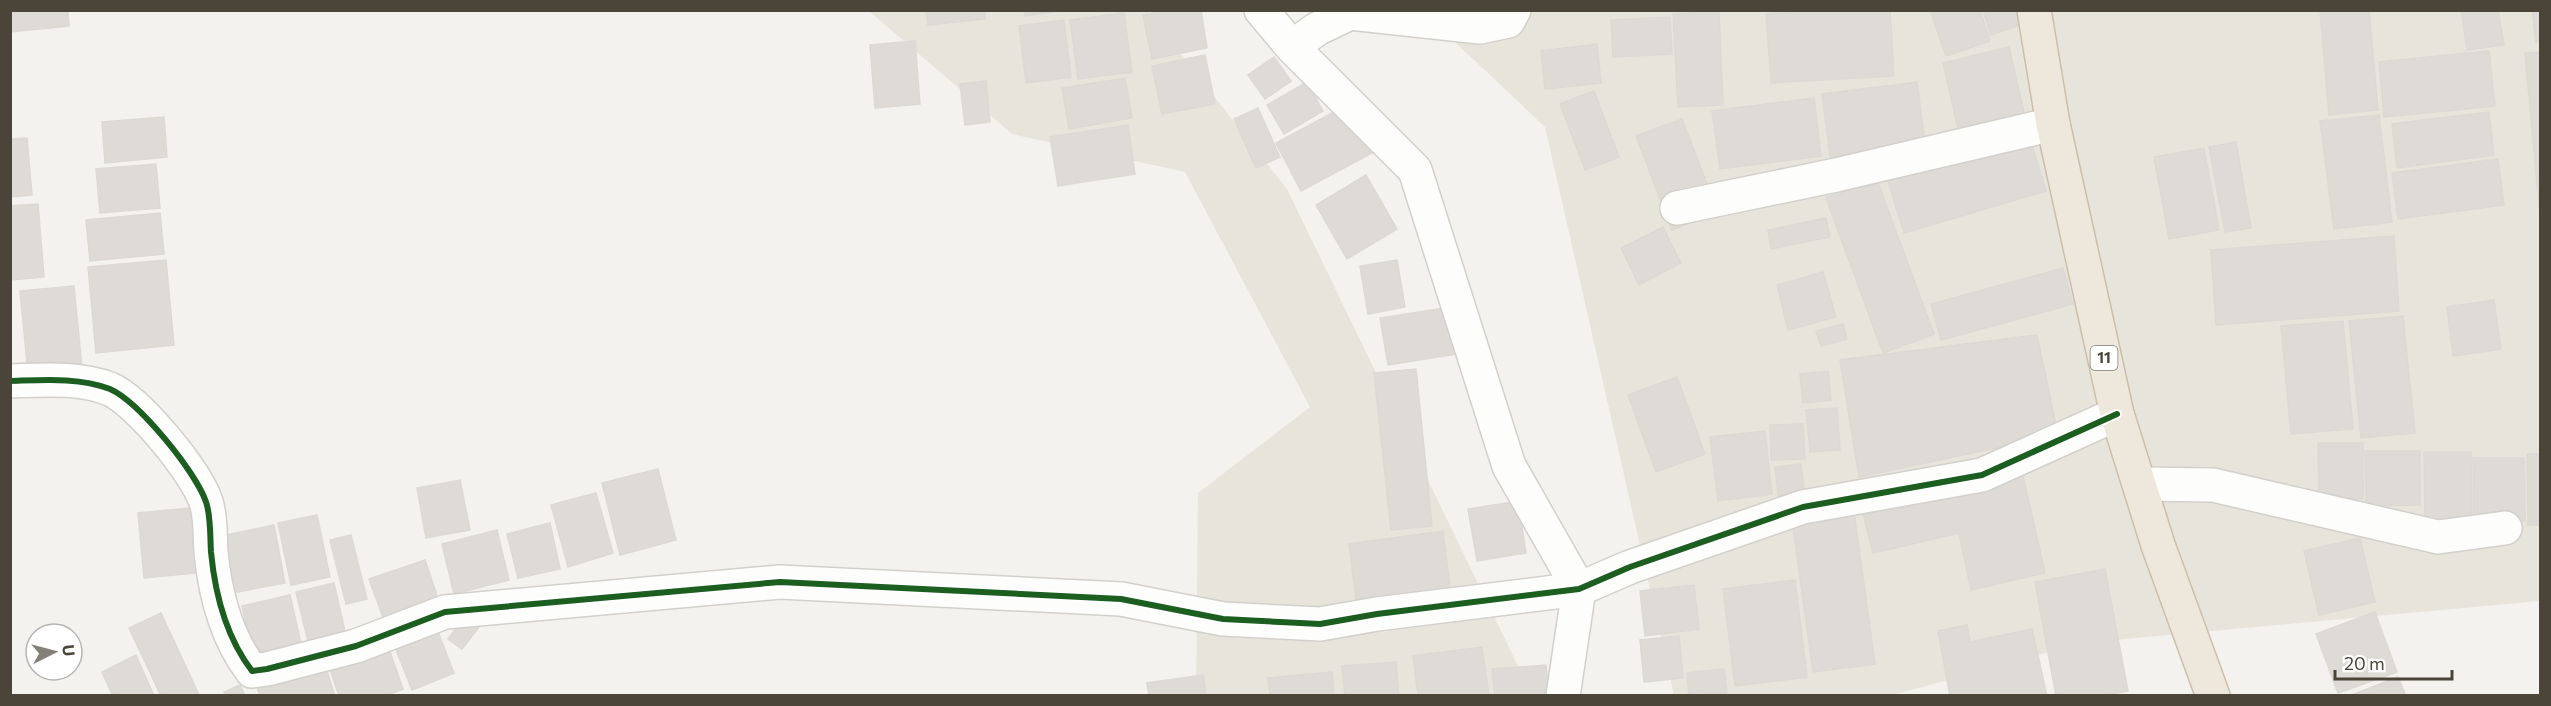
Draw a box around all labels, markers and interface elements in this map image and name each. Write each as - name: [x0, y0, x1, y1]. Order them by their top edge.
- road number: 11: [2090, 346, 2118, 370]
- north arrow: [24, 622, 84, 682]
- scale bar: [2335, 643, 2452, 681]
- text: U: [59, 644, 79, 657]
- text: 20 m: [2344, 652, 2385, 674]

